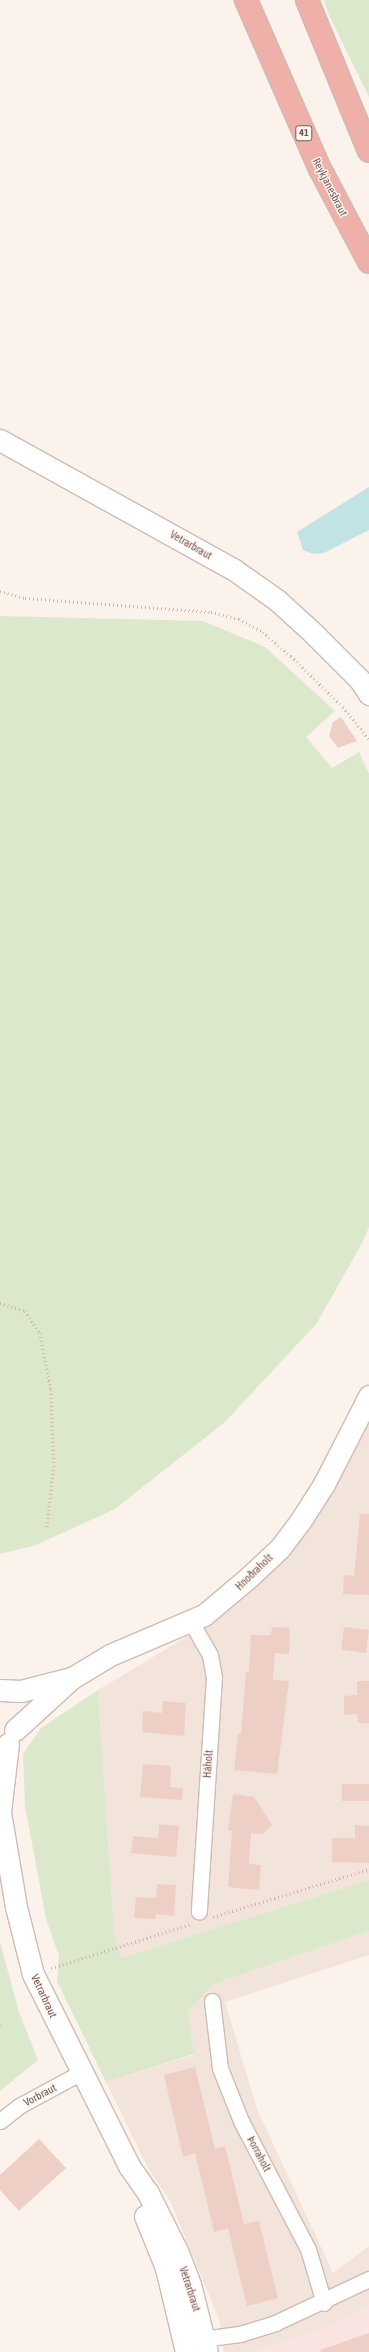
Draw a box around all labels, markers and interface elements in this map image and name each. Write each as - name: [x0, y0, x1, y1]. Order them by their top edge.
- road number: 41: [295, 125, 313, 141]
- street label: Reykjanesbraut: [310, 156, 350, 218]
- street label: Vetrarbraut: [168, 528, 214, 562]
- street label: Hnoðraholt: [233, 1551, 275, 1593]
- street label: Háholt: [200, 1750, 216, 1778]
- street label: Vetrarbraut: [28, 1972, 60, 2020]
- street label: Vorbraut: [21, 2081, 59, 2109]
- street label: Þorraholt: [244, 2134, 274, 2174]
- street label: Vetrarbraut: [177, 2265, 203, 2313]

